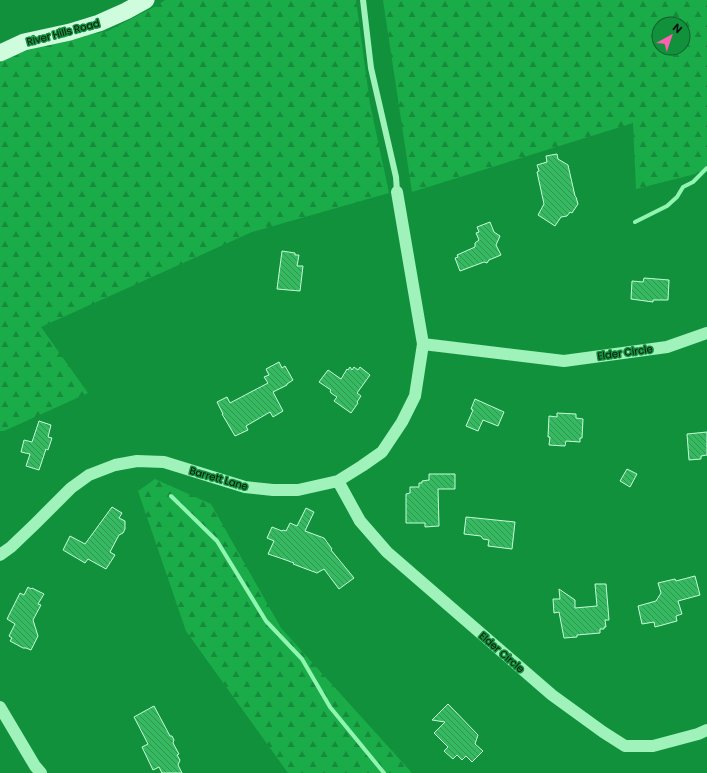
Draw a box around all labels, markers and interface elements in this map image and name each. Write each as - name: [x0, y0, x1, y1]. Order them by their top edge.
- street label: River Hills Road: [25, 16, 101, 49]
- north arrow: [651, 16, 691, 56]
- text: N: [669, 20, 686, 37]
- street label: Elder Circle: [596, 341, 654, 364]
- street label: Barrett Lane: [188, 463, 250, 494]
- street label: Elder Circle: [476, 628, 528, 676]

